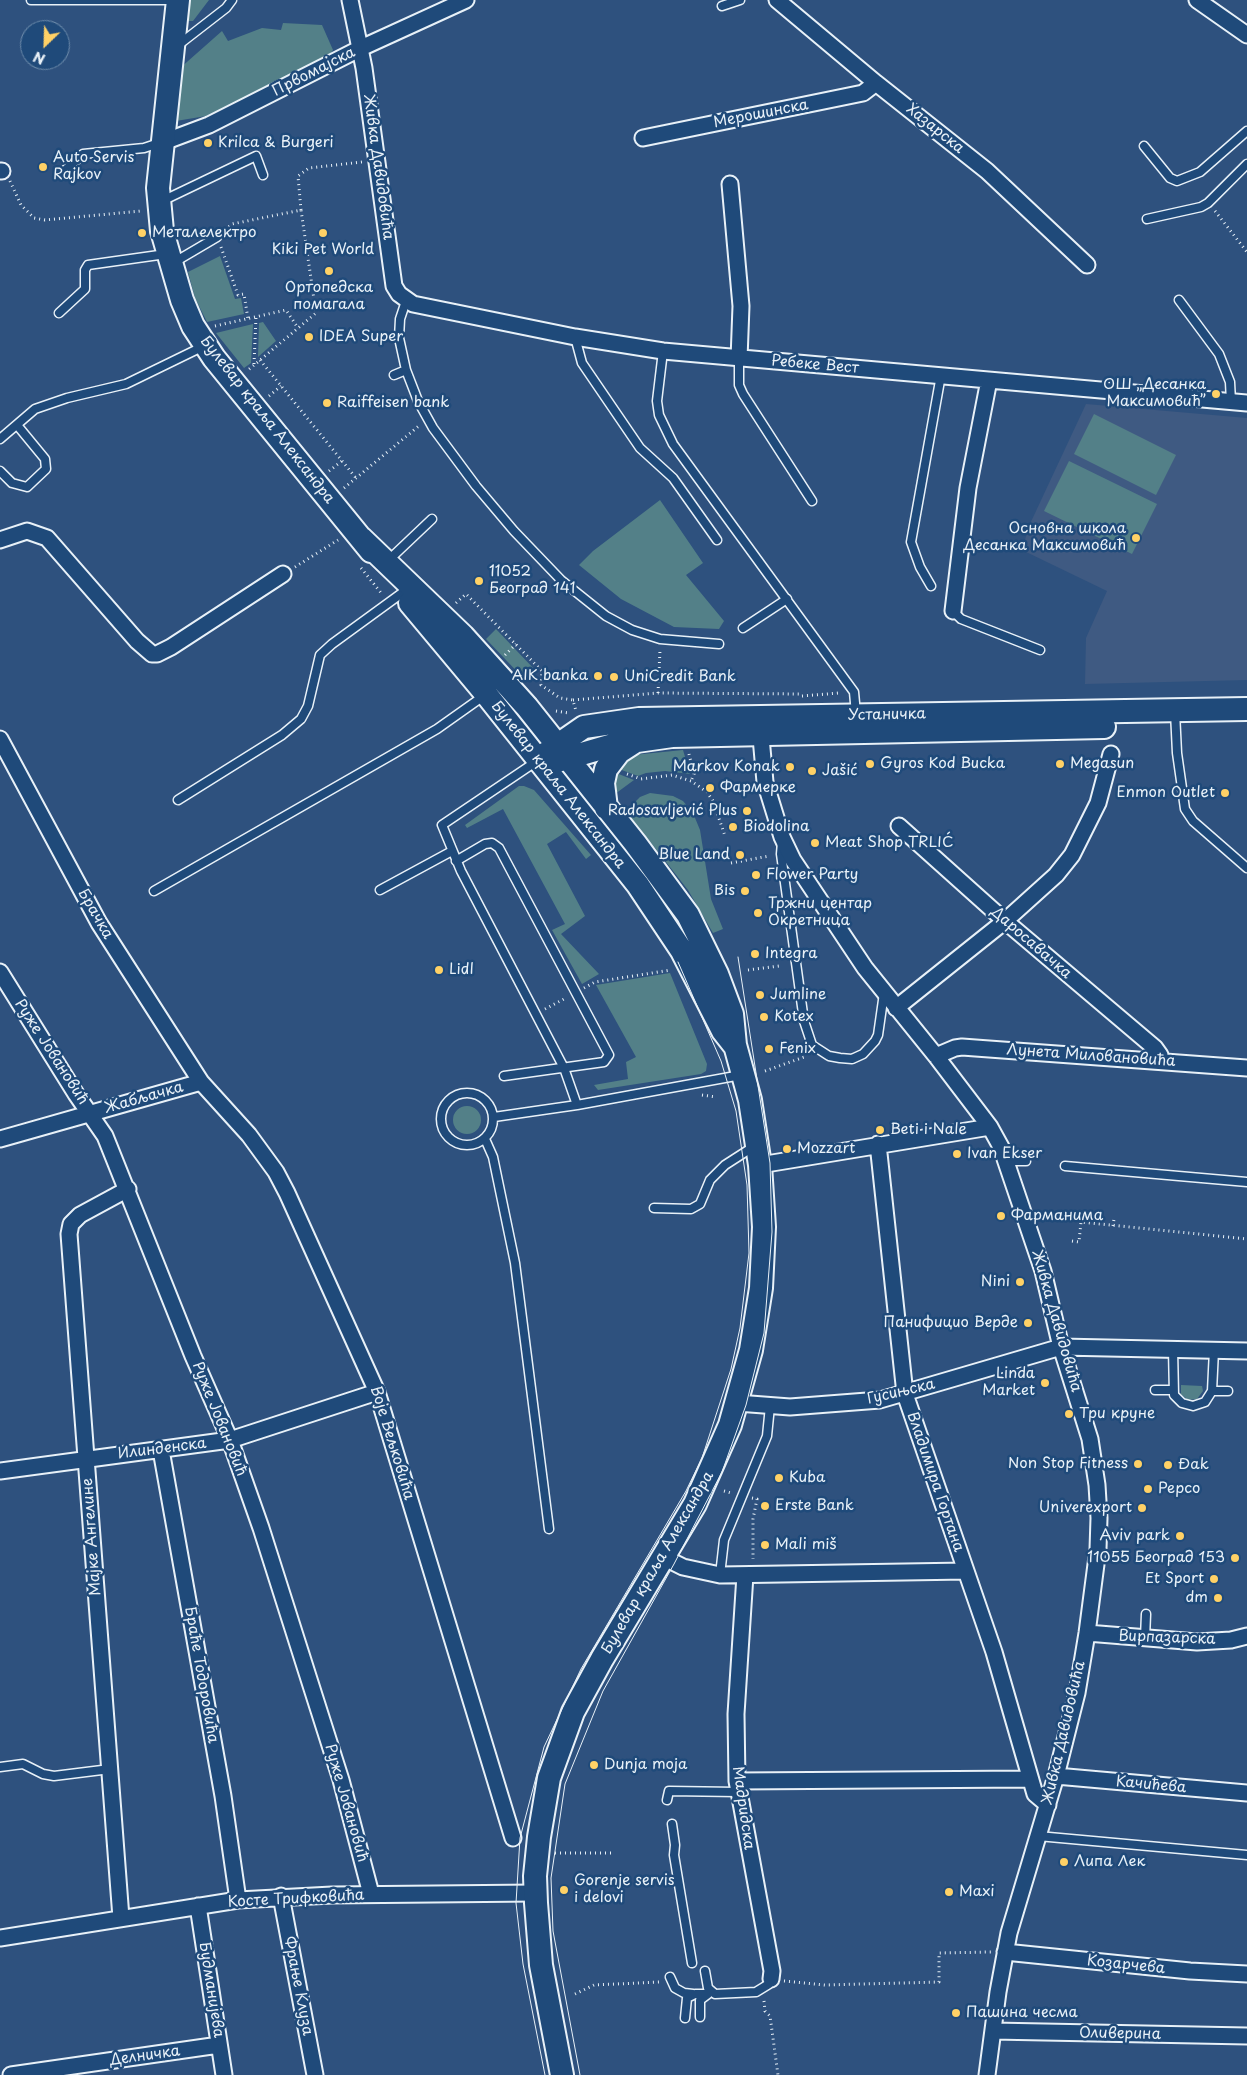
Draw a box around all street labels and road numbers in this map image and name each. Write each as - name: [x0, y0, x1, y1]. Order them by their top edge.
- street label: Првомајска: [270, 43, 358, 101]
- street label: Живка Давидовића: [359, 93, 397, 241]
- street label: Мерошинска: [712, 96, 810, 132]
- street label: Хазарска: [902, 100, 968, 158]
- street label: Булевар краља Александра: [196, 333, 338, 507]
- street label: Ребеке Вест: [770, 352, 860, 378]
- street label: Булевар краља Александра: [487, 698, 629, 872]
- street label: Устаничка: [848, 705, 926, 725]
- street label: Брачка: [73, 886, 117, 942]
- street label: Даросавачка: [987, 903, 1075, 983]
- street label: Руже Јовановић: [10, 996, 92, 1108]
- street label: Лунета Миловановића: [1006, 1041, 1176, 1071]
- street label: Жабљачка: [103, 1078, 185, 1118]
- street label: Живка Давидовића: [1027, 1248, 1085, 1394]
- street label: Руже Јовановић: [188, 1359, 250, 1479]
- street label: Гусињска: [865, 1375, 937, 1409]
- street label: Воје Вељковића: [366, 1384, 418, 1502]
- street label: Владимира Гортана: [903, 1410, 967, 1554]
- street label: Илинденска: [117, 1435, 207, 1463]
- street label: Булевар краља Александра: [598, 1468, 718, 1658]
- street label: Мајке Ангелине: [79, 1478, 105, 1596]
- street label: Браће Тодоровића: [180, 1605, 222, 1745]
- street label: Вирпазарска: [1118, 1627, 1216, 1649]
- street label: Живка Давидовића: [1039, 1659, 1089, 1807]
- street label: Руже Јовановић: [321, 1742, 371, 1864]
- street label: Мадридска: [728, 1765, 758, 1851]
- street label: Качићева: [1115, 1773, 1187, 1797]
- street label: Косте Трифковића: [227, 1886, 365, 1912]
- street label: Фрање Клуза: [280, 1935, 316, 2037]
- street label: Будманијева: [195, 1941, 227, 2039]
- street label: Козарчева: [1086, 1952, 1166, 1978]
- street label: Оливерина: [1079, 2024, 1161, 2044]
- street label: Делничка: [109, 2042, 181, 2070]

